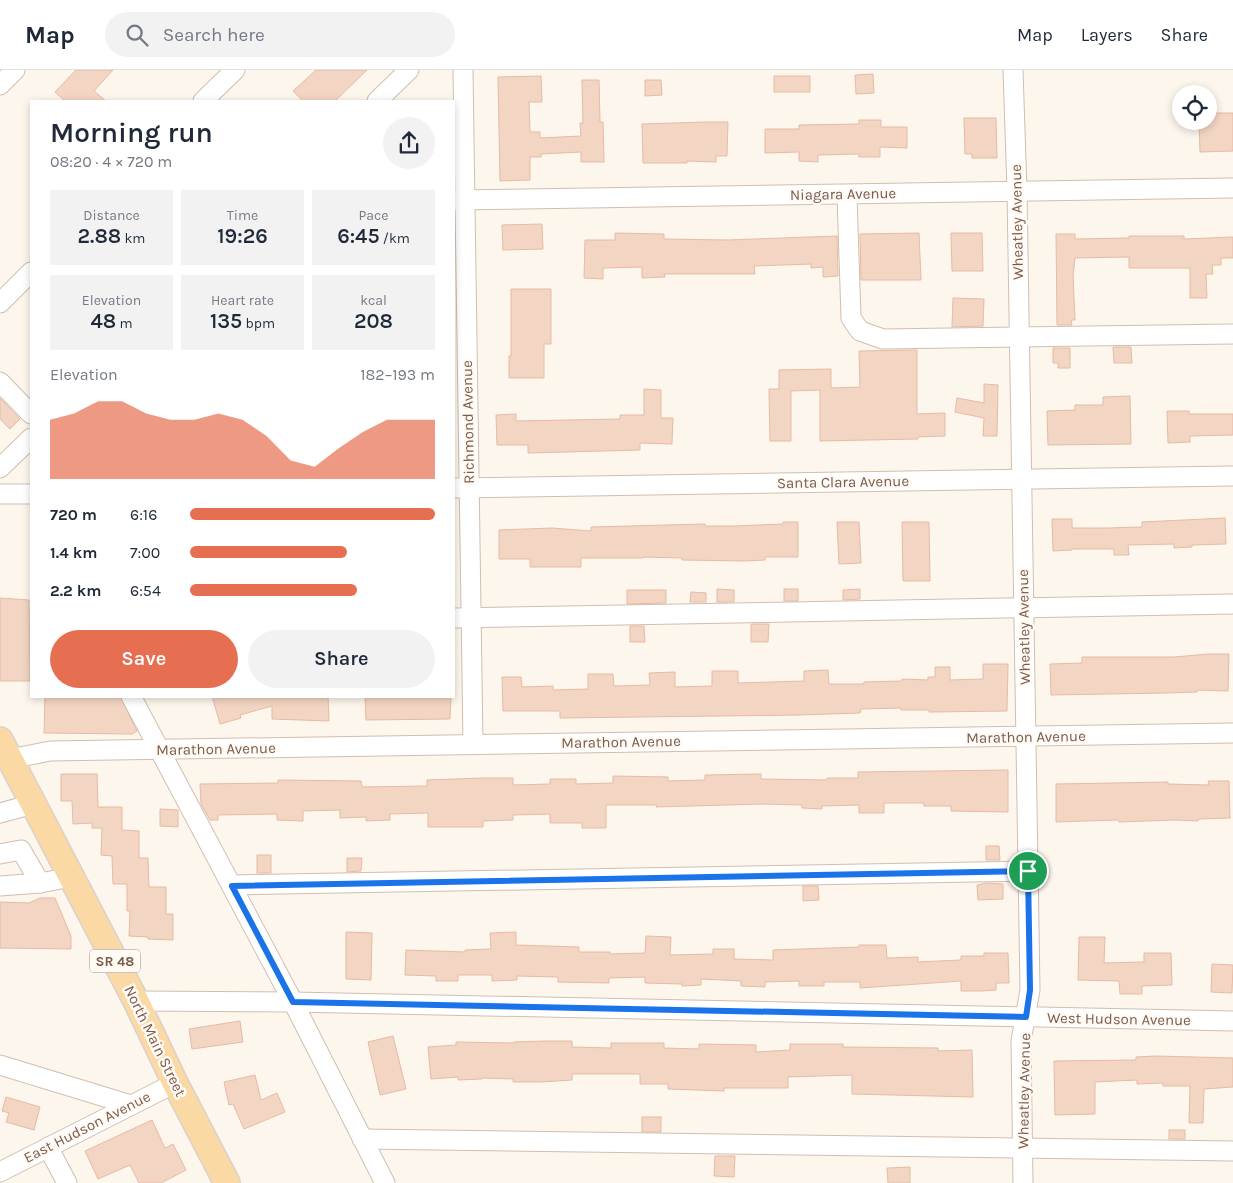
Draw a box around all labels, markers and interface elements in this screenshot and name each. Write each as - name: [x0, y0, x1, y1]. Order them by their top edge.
- search box: [105, 12, 455, 57]
- text: Map: [25, 21, 75, 49]
- icon: search: [123, 21, 151, 49]
- text: Search here: [163, 24, 265, 46]
- text: Map: [1017, 24, 1053, 46]
- text: Layers: [1081, 24, 1133, 46]
- text: Share: [1161, 24, 1208, 46]
- map controls: [1172, 85, 1217, 130]
- button: locate: [1172, 85, 1217, 130]
- text: Morning run: [50, 116, 213, 149]
- button: share: [383, 117, 435, 169]
- text: 08:20 · 4 × 720 m: [50, 152, 172, 171]
- street label: Wheatley Avenue: [1007, 164, 1027, 280]
- street label: Niagara Avenue: [790, 184, 896, 204]
- text: Distance: [83, 207, 140, 224]
- text: Time: [227, 207, 258, 224]
- text: Pace: [359, 207, 388, 224]
- text: 2.88: [78, 224, 121, 248]
- text: 19:26: [217, 224, 268, 248]
- text: 6:45: [337, 224, 380, 248]
- text: km: [121, 230, 145, 247]
- text: /km: [380, 230, 410, 247]
- text: Elevation: [82, 292, 141, 309]
- text: Heart rate: [211, 292, 274, 309]
- text: kcal: [360, 292, 387, 309]
- text: 48: [90, 309, 116, 333]
- text: 135: [210, 309, 242, 333]
- text: 208: [354, 309, 393, 333]
- text: m: [116, 315, 133, 332]
- text: bpm: [242, 315, 275, 332]
- street label: Richmond Avenue: [458, 360, 478, 484]
- text: Elevation: [50, 365, 118, 384]
- text: 182–193 m: [360, 365, 435, 384]
- street label: Santa Clara Avenue: [777, 472, 909, 492]
- text: 720 m: [50, 505, 97, 524]
- text: 6:16: [130, 505, 157, 524]
- text: 1.4 km: [50, 543, 97, 562]
- text: 7:00: [130, 543, 160, 562]
- street label: Wheatley Avenue: [1014, 569, 1034, 685]
- text: 2.2 km: [50, 581, 102, 600]
- text: 6:54: [130, 581, 161, 600]
- button: Save: [50, 630, 238, 688]
- button: Share: [248, 630, 435, 688]
- street label: Marathon Avenue: [966, 727, 1086, 747]
- street label: Marathon Avenue: [561, 732, 681, 752]
- street label: Marathon Avenue: [156, 739, 276, 759]
- pin: [1007, 850, 1049, 892]
- icon: arrive: [1014, 857, 1042, 885]
- road number: SR 48: [90, 949, 140, 972]
- street label: North Main Street: [120, 983, 190, 1100]
- street label: West Hudson Avenue: [1047, 1009, 1191, 1029]
- street label: Wheatley Avenue: [1014, 1033, 1034, 1149]
- street label: East Hudson Avenue: [21, 1087, 153, 1167]

